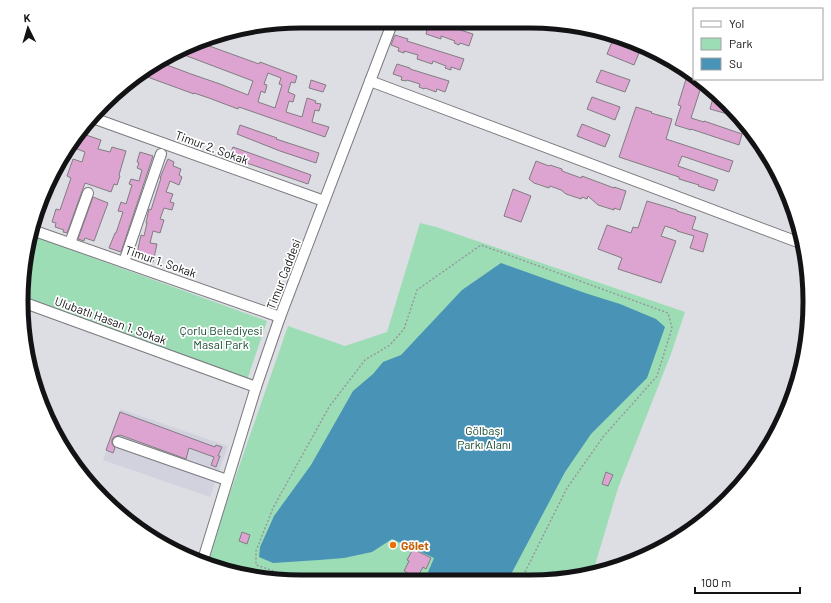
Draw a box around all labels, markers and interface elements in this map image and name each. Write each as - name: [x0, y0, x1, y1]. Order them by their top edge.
- north arrow: [8, 8, 48, 48]
- legend: [693, 8, 823, 80]
- text: K: [23, 11, 31, 24]
- text: Yol: [729, 16, 744, 30]
- text: Park: [729, 36, 753, 50]
- text: Su: [729, 56, 742, 70]
- street label: Timur 2. Sokak: [174, 127, 250, 167]
- street label: Timur Caddesi: [263, 237, 303, 311]
- street label: Timur 1. Sokak: [124, 242, 198, 280]
- street label: Ulubatlı Hasan 1. Sokak: [53, 293, 169, 347]
- park label: Çorlu Belediyesi Masal Park: [180, 323, 262, 351]
- park label: Gölbaşı Parkı Alanı: [457, 423, 511, 451]
- place label: Gölet: [401, 538, 429, 552]
- marker: Gölet: [388, 540, 398, 550]
- scale bar: [695, 569, 800, 595]
- text: 100 m: [701, 575, 731, 589]

